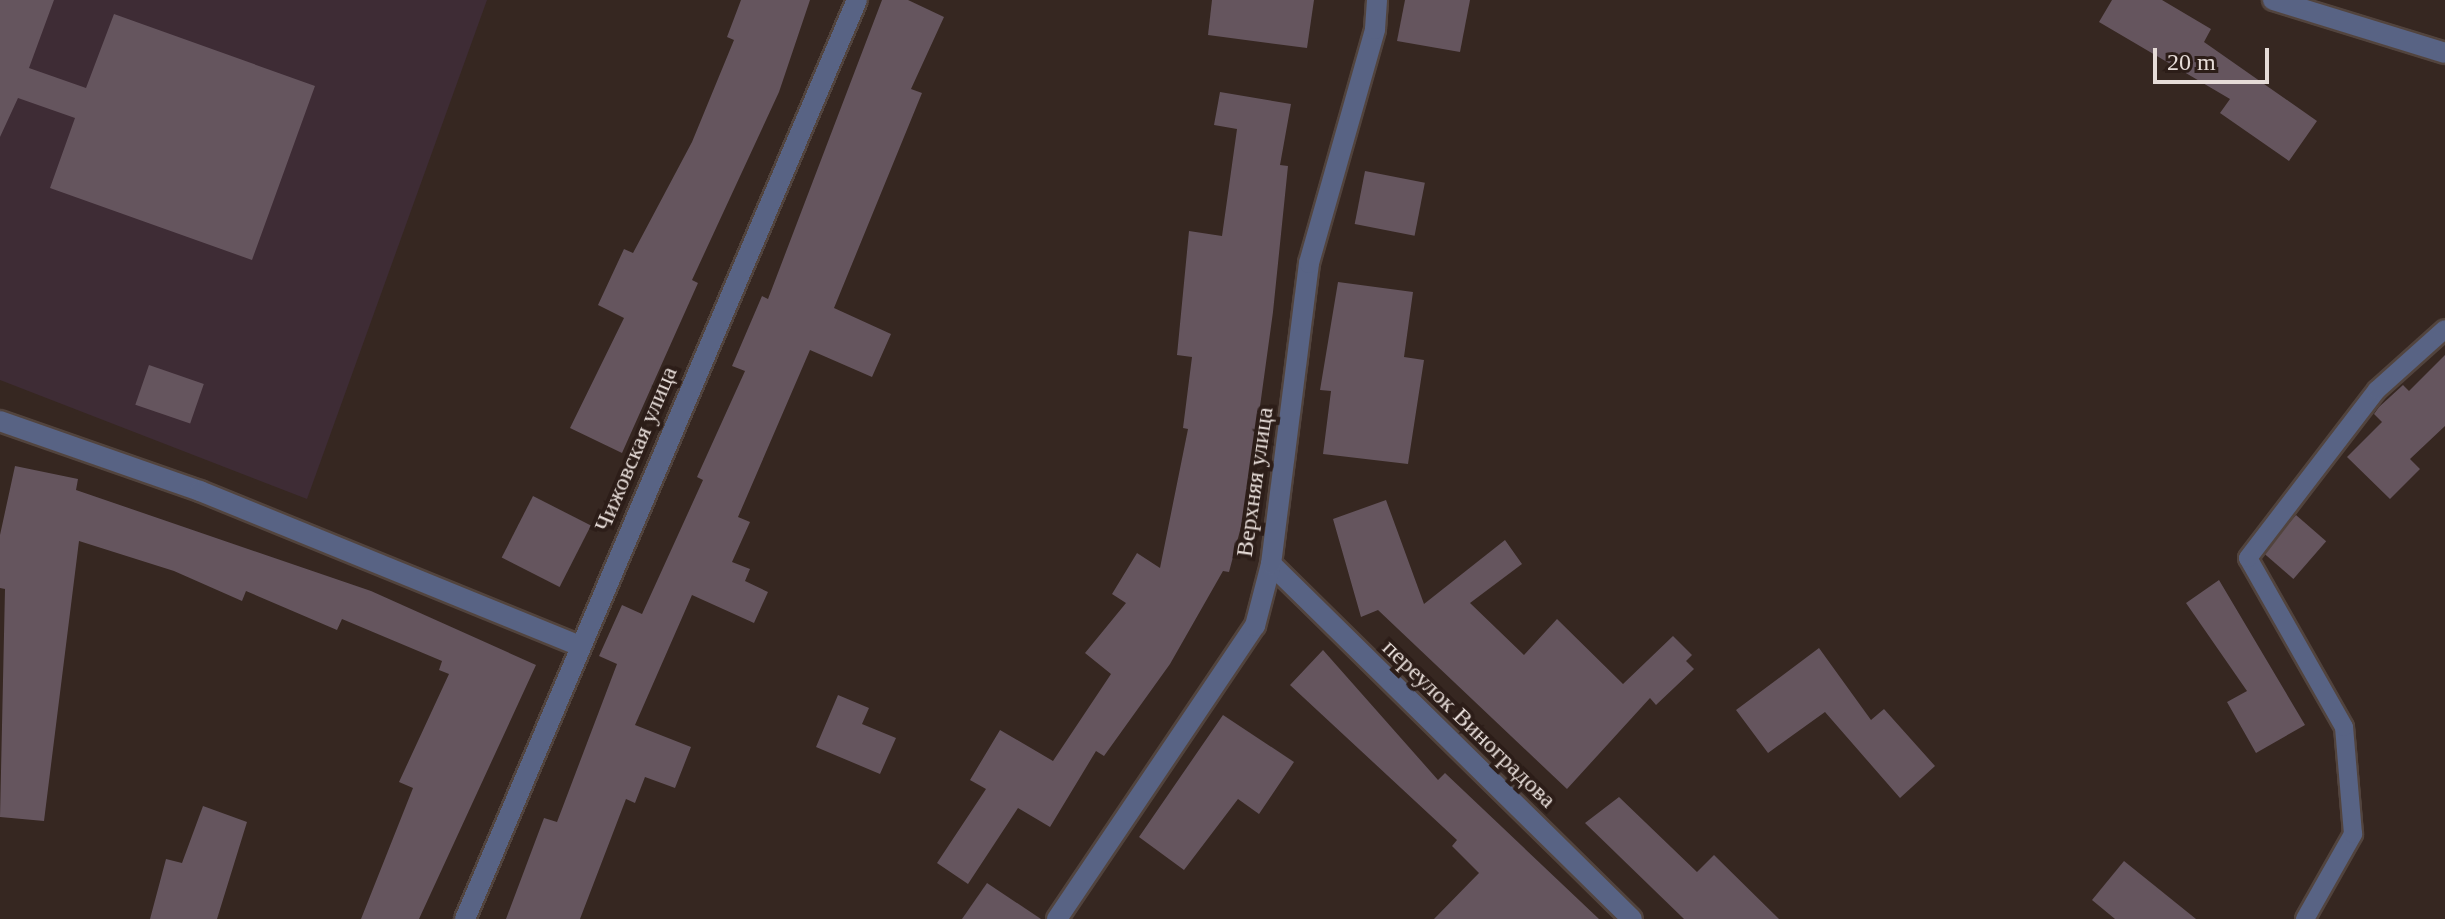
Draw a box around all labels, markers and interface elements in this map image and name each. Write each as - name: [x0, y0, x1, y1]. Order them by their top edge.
- scale bar: [2157, 32, 2273, 82]
- text: 20 m: [2167, 49, 2216, 75]
- street label: Чижовская улица: [588, 362, 684, 536]
- street label: Верхняя улица: [1230, 405, 1280, 559]
- street label: переулок Виноградова: [1376, 634, 1562, 814]

